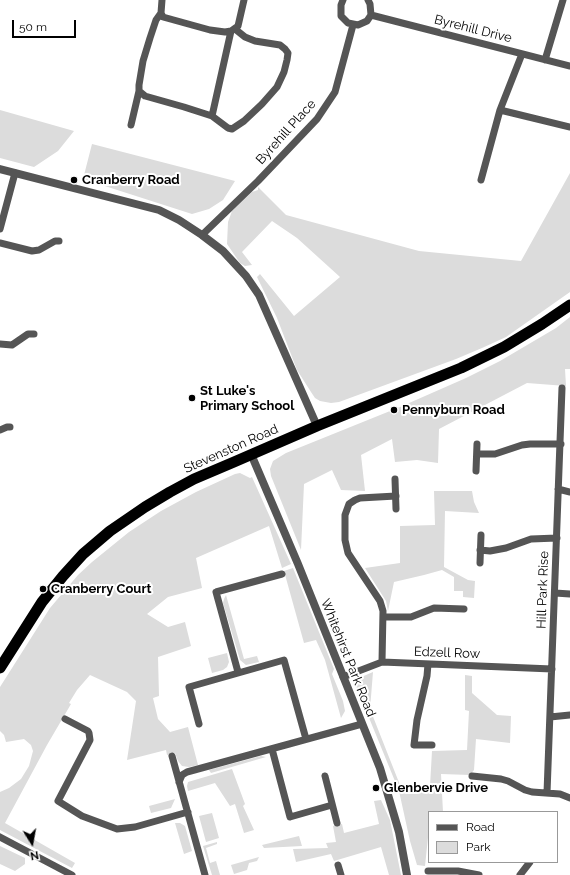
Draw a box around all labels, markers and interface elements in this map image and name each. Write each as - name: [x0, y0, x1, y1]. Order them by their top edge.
- scale bar: [14, 12, 78, 38]
- street label: Byrehill Drive: [433, 12, 513, 46]
- text: 50 m: [19, 20, 47, 34]
- street label: Byrehill Place: [253, 96, 319, 168]
- place label: Cranberry Road: [82, 172, 180, 188]
- marker: Cranberry Road: [69, 175, 79, 185]
- place label: St Luke's Primary School: [200, 383, 294, 414]
- marker: St Luke's Primary School: [187, 393, 197, 403]
- place label: Pennyburn Road: [402, 402, 505, 418]
- marker: Pennyburn Road: [389, 405, 399, 415]
- street label: Stevenston Road: [181, 421, 281, 477]
- street label: Hill Park Rise: [534, 551, 552, 629]
- place label: Cranberry Court: [51, 581, 151, 597]
- marker: Cranberry Court: [38, 584, 48, 594]
- street label: Whitehirst Park Road: [317, 597, 379, 719]
- street label: Edzell Row: [414, 644, 480, 662]
- place label: Glenbervie Drive: [384, 780, 488, 796]
- marker: Glenbervie Drive: [371, 783, 381, 793]
- legend: [428, 811, 558, 863]
- text: Road: [466, 820, 495, 834]
- north arrow: [12, 823, 52, 863]
- text: Park: [466, 840, 491, 854]
- text: N: [29, 848, 40, 862]

